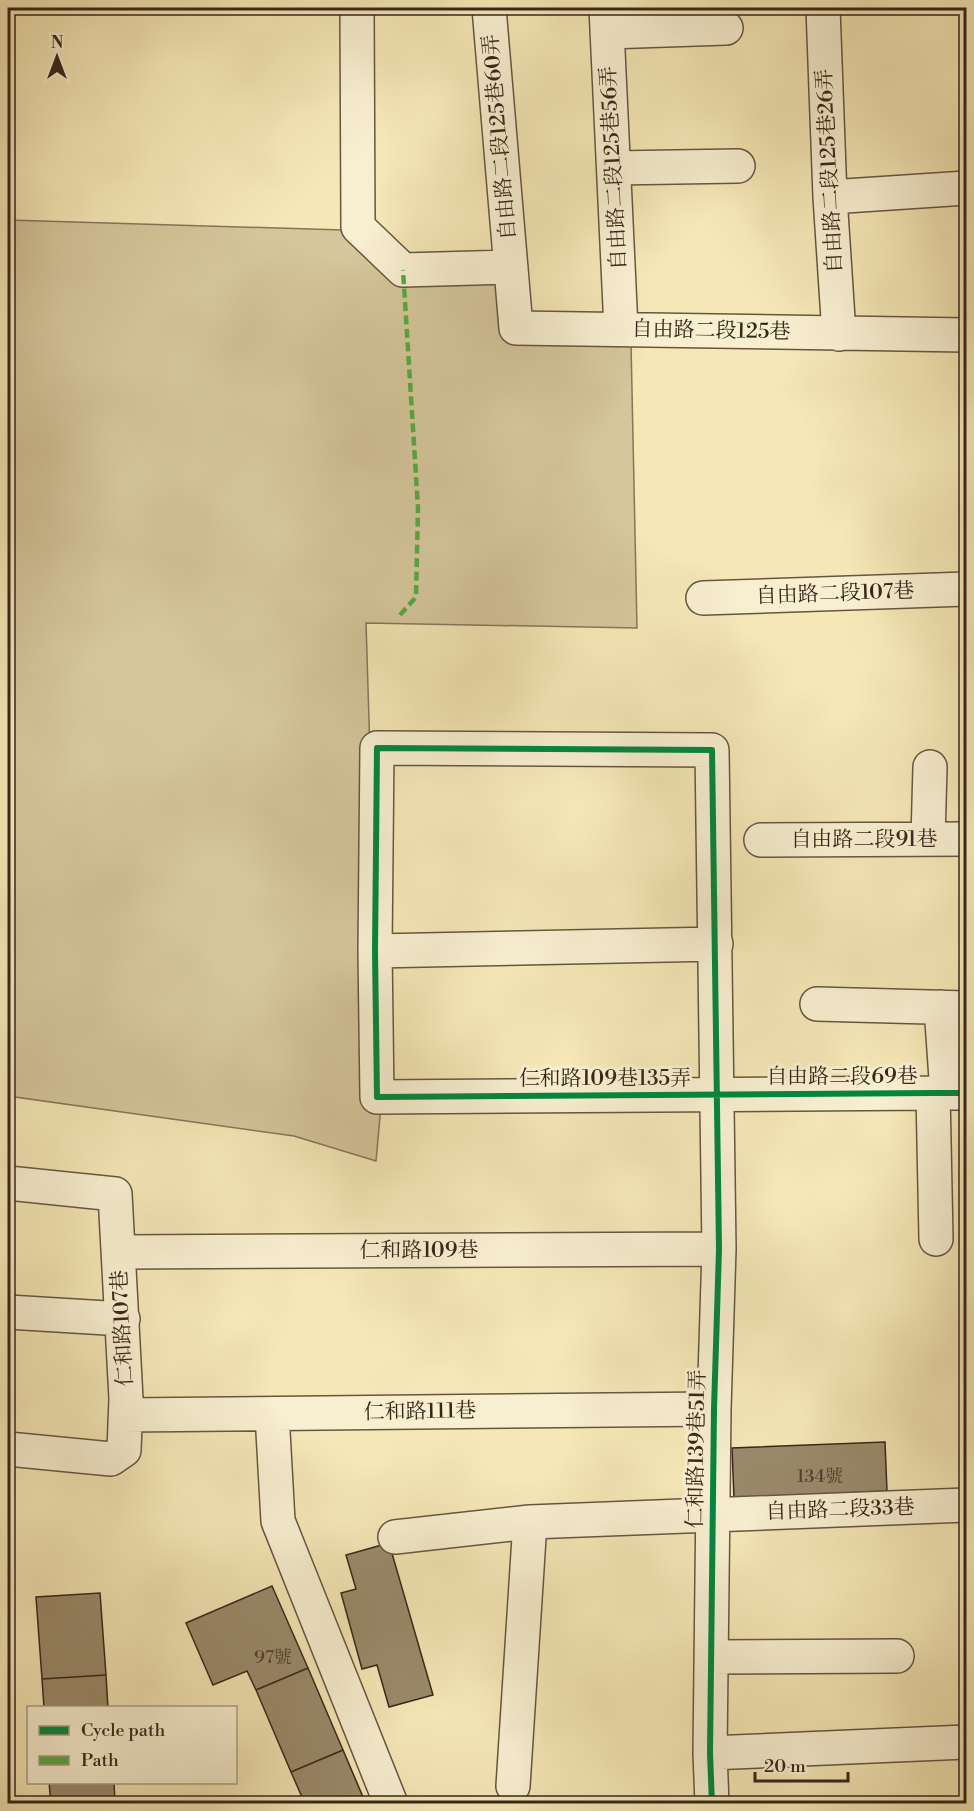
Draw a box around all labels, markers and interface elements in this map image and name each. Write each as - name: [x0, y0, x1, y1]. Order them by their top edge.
- north arrow: [27, 27, 87, 87]
- text: N: [51, 33, 64, 53]
- street label: 自由路二段125巷60弄: [478, 33, 522, 241]
- street label: 自由路二段125巷56弄: [596, 65, 632, 271]
- street label: 自由路二段125巷26弄: [812, 68, 848, 274]
- street label: 自由路二段125巷: [631, 317, 791, 345]
- street label: 自由路二段107巷: [755, 578, 915, 610]
- street label: 自由路二段91巷: [790, 827, 938, 853]
- street label: 自由路二段69巷: [766, 1064, 918, 1090]
- street label: 仁和路109巷135弄: [519, 1066, 691, 1092]
- street label: 仁和路109巷: [359, 1238, 479, 1264]
- street label: 仁和路107巷: [107, 1269, 139, 1387]
- street label: 仁和路139巷51弄: [683, 1369, 711, 1529]
- street label: 仁和路111巷: [364, 1398, 476, 1426]
- house number: 134號: [797, 1465, 843, 1488]
- street label: 自由路二段33巷: [765, 1494, 915, 1526]
- house number: 97號: [254, 1646, 292, 1669]
- legend: [27, 1706, 237, 1784]
- text: Cycle path: [81, 1719, 165, 1742]
- scale bar: [755, 1745, 848, 1783]
- text: Path: [81, 1749, 119, 1772]
- text: 20 m: [764, 1755, 806, 1778]

